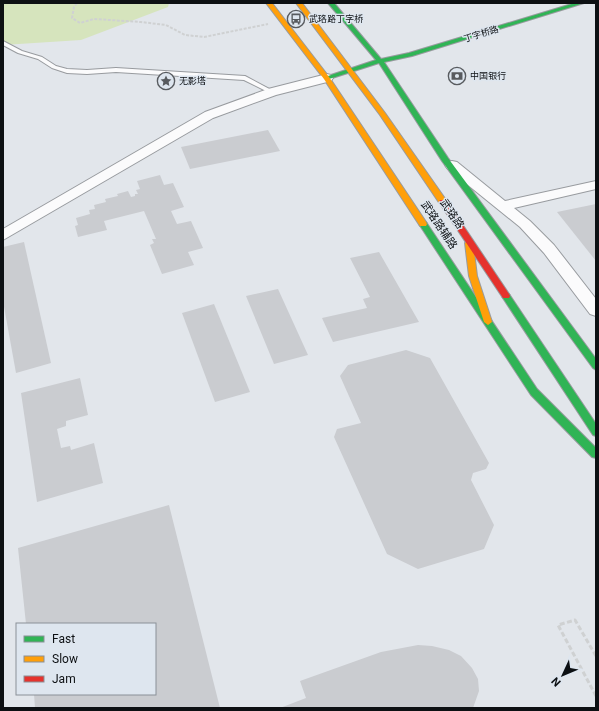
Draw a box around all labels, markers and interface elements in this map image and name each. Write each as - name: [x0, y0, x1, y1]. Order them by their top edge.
- bus stop icon: 武珞路丁字桥: [286, 9, 306, 29]
- place label: 武珞路丁字桥: [309, 14, 364, 24]
- street label: 丁字桥路: [462, 24, 500, 44]
- bank icon: 中国银行: [447, 66, 467, 86]
- place icon: 无影塔: [156, 71, 176, 91]
- place label: 中国银行: [470, 71, 506, 81]
- place label: 无影塔: [179, 76, 206, 86]
- street label: 武珞路: [437, 197, 467, 231]
- street label: 武珞路辅路: [418, 199, 460, 251]
- legend: [16, 623, 156, 695]
- text: Fast: [52, 632, 75, 646]
- text: Slow: [52, 652, 78, 666]
- north arrow: [543, 655, 583, 695]
- text: Jam: [52, 672, 76, 686]
- text: N: [549, 674, 564, 689]

